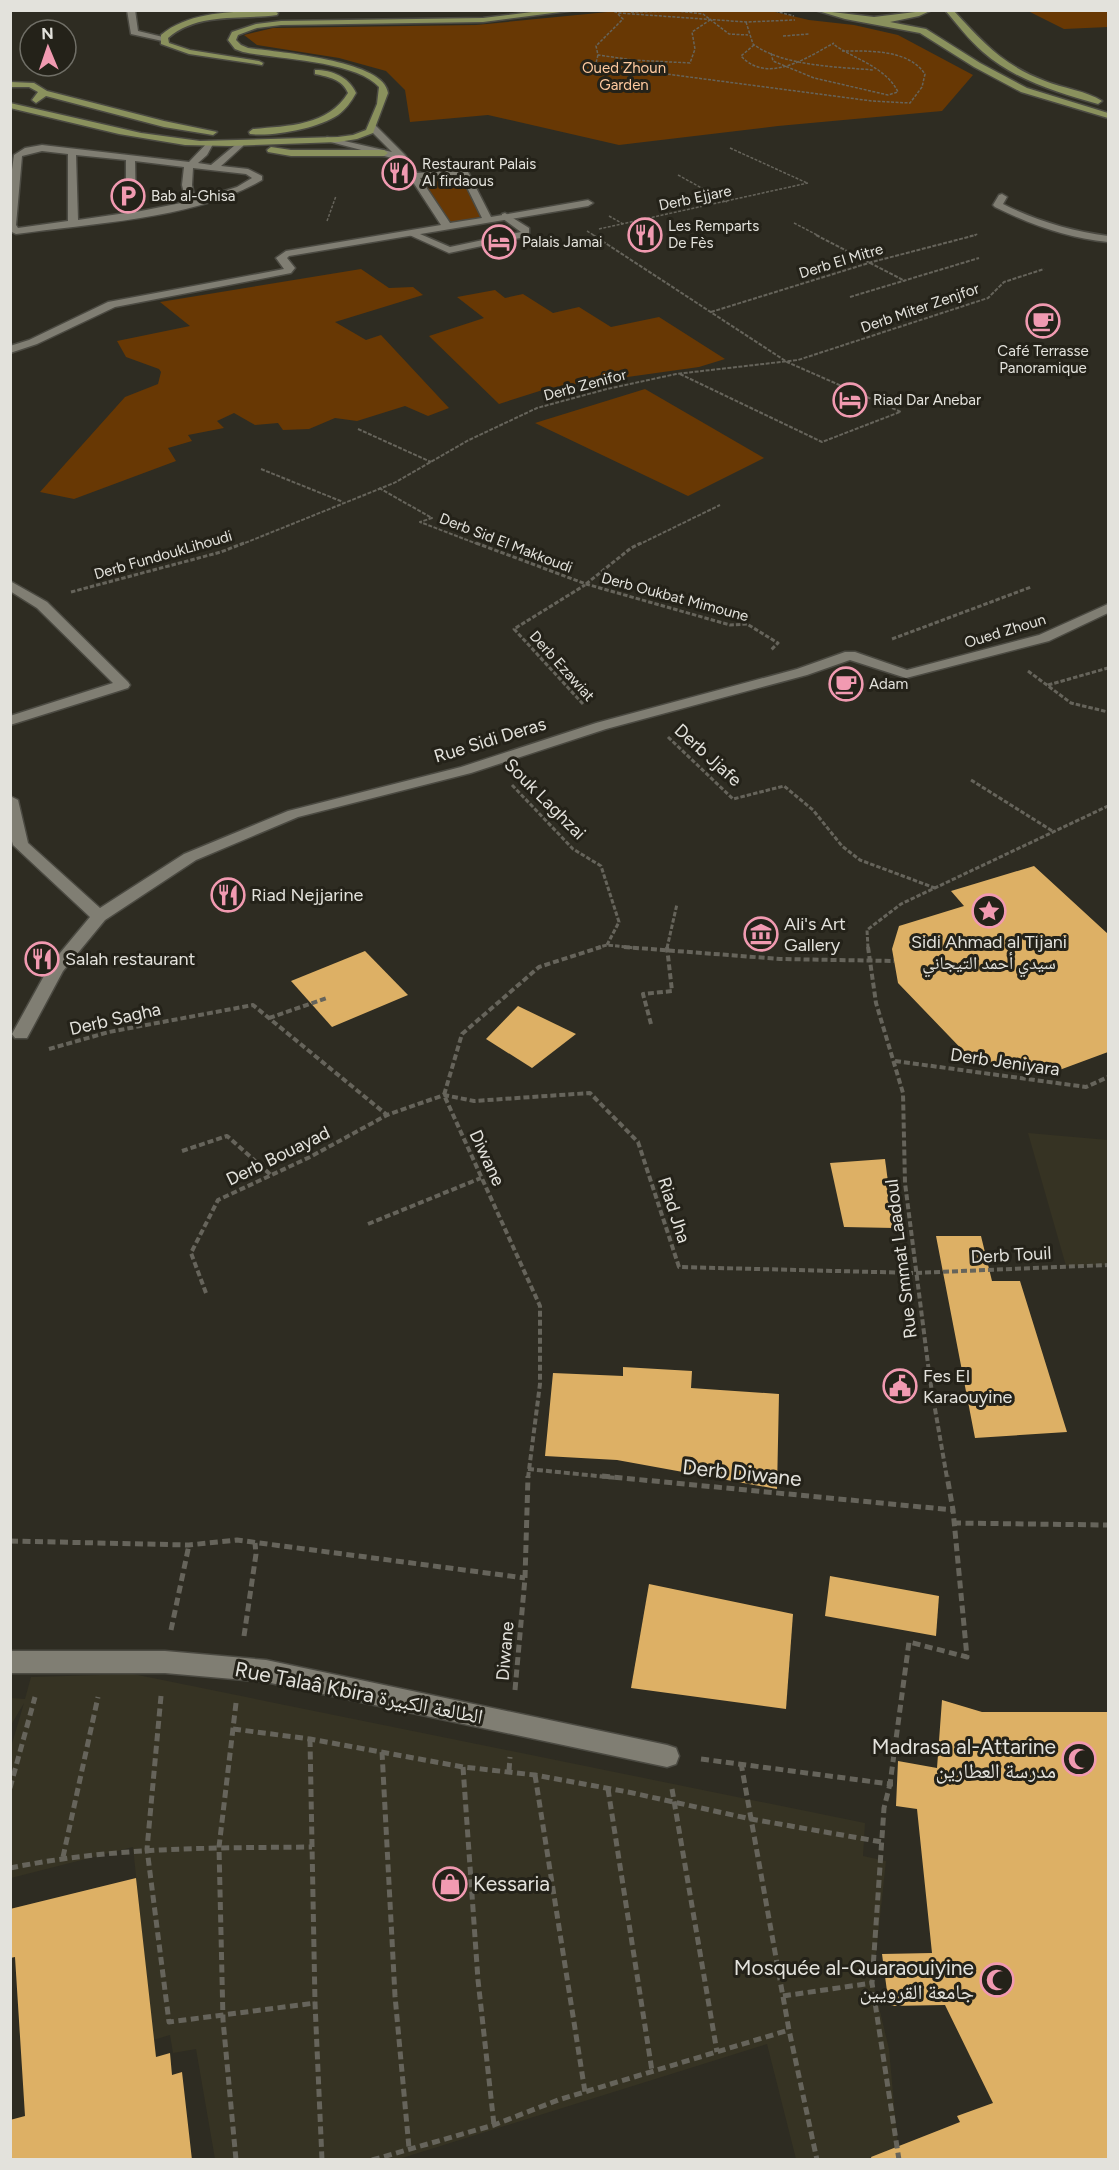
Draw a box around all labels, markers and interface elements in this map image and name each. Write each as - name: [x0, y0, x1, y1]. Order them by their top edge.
- north arrow: [18, 18, 78, 78]
- text: N: [41, 24, 54, 43]
- park label: Oued Zhoun Garden: [582, 59, 666, 94]
- restaurant icon: Restaurant Palais Al firdaous: [381, 155, 417, 191]
- place label: Restaurant Palais Al firdaous: [422, 155, 536, 190]
- parking icon: Bab al-Ghisa: [110, 178, 146, 214]
- street label: Derb Ejjare: [657, 182, 733, 214]
- place label: Bab al-Ghisa: [151, 187, 235, 205]
- restaurant icon: Les Remparts De Fès: [627, 217, 663, 253]
- place label: Les Remparts De Fès: [668, 217, 759, 252]
- hotel icon: Palais Jamai: [481, 224, 517, 260]
- place label: Palais Jamai: [522, 233, 603, 251]
- street label: Derb El Mitre: [797, 240, 885, 282]
- street label: Derb Miter Zenjfor: [858, 279, 982, 337]
- cafe icon: Café Terrasse Panoramique: [1025, 303, 1061, 339]
- place label: Café Terrasse Panoramique: [997, 342, 1089, 377]
- street label: Derb Zenifor: [542, 365, 628, 405]
- hotel icon: Riad Dar Anebar: [832, 382, 868, 418]
- place label: Riad Dar Anebar: [873, 391, 981, 409]
- street label: Derb Sid El Makkoudi: [437, 509, 575, 577]
- street label: Derb FundoukLihoudi: [92, 527, 234, 583]
- street label: Derb Oukbat Mimoune: [599, 569, 751, 625]
- street label: Oued Zhoun: [962, 610, 1048, 652]
- street label: Derb Ezawiat: [526, 627, 598, 705]
- cafe icon: Adam: [828, 666, 864, 702]
- place label: Adam: [869, 675, 908, 693]
- street label: Rue Sidi Deras: [431, 713, 549, 767]
- street label: Derb Jjafe: [670, 719, 746, 791]
- street label: Souk Laghzai: [500, 754, 590, 844]
- restaurant icon: Riad Nejjarine: [210, 877, 246, 913]
- place label: Riad Nejjarine: [251, 884, 364, 906]
- place icon: Sidi Ahmad al Tijani سيدي أحمد التيجاني: [971, 893, 1007, 929]
- place label: Ali's Art Gallery: [784, 913, 846, 956]
- museum icon: Ali's Art Gallery: [743, 916, 779, 952]
- place label: Sidi Ahmad al Tijani سيدي أحمد التيجاني: [911, 931, 1067, 978]
- restaurant icon: Salah restaurant: [24, 941, 60, 977]
- place label: Salah restaurant: [65, 948, 195, 970]
- street label: Derb Sagha: [67, 998, 163, 1040]
- street label: Derb Jeniyara: [949, 1043, 1061, 1081]
- street label: Derb Bouayad: [222, 1121, 334, 1191]
- street label: Diwane: [464, 1126, 510, 1190]
- street label: Riad Jha: [653, 1174, 695, 1246]
- street label: Rue Smmat Laadoul: [880, 1178, 922, 1340]
- street label: Derb Touil: [970, 1242, 1052, 1268]
- place label: Fes El Karaouyine: [923, 1365, 1012, 1408]
- public building icon: Fes El Karaouyine: [882, 1368, 918, 1404]
- street label: Derb Diwane: [681, 1454, 803, 1491]
- street label: Diwane: [491, 1620, 519, 1682]
- street label: Rue Talaâ Kbira الطالعة الكبيرة: [233, 1656, 485, 1729]
- place label: Madrasa al-Attarine مدرسة العطارين: [872, 1734, 1056, 1784]
- mosque icon: Madrasa al-Attarine مدرسة العطارين: [1061, 1741, 1097, 1777]
- shop icon: Kessaria: [432, 1866, 468, 1902]
- place label: Kessaria: [473, 1871, 550, 1896]
- place label: Mosquée al-Quaraouiyine جامعة القرويين: [734, 1955, 974, 2005]
- mosque icon: Mosquée al-Quaraouiyine جامعة القرويين: [979, 1962, 1015, 1998]

